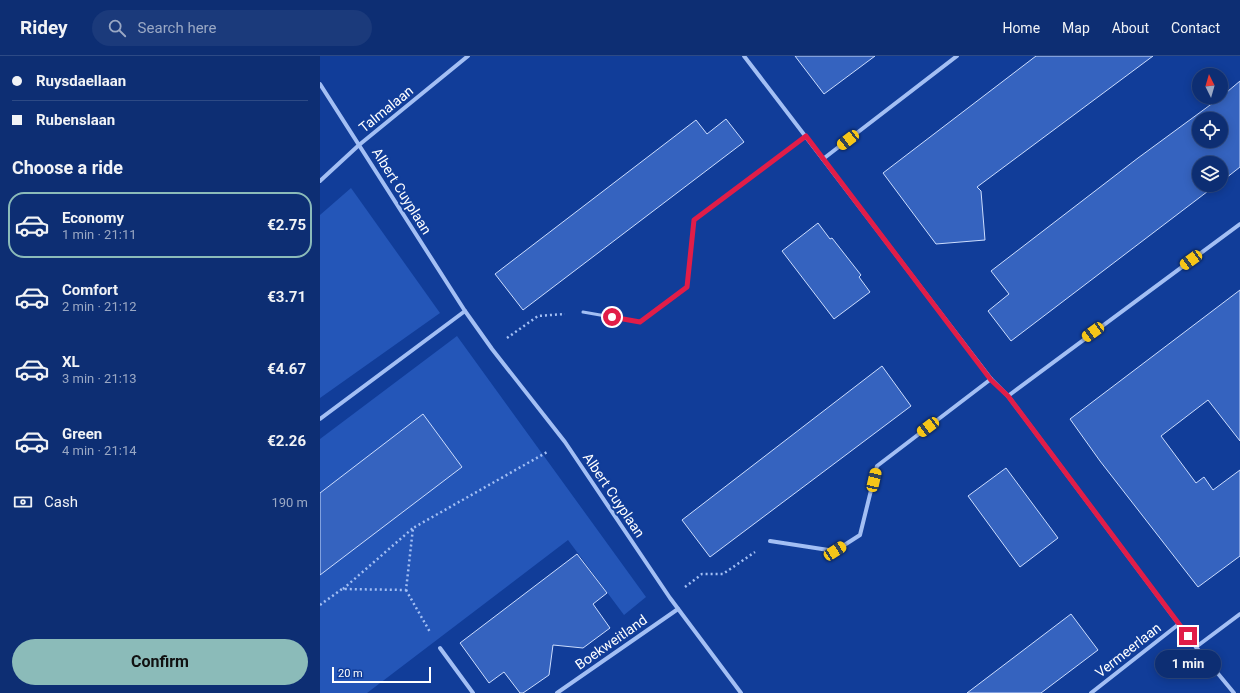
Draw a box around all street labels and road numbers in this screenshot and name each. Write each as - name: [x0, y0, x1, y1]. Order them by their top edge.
- street label: Talmalaan: [356, 82, 416, 136]
- street label: Albert Cuyplaan: [369, 145, 435, 237]
- street label: Albert Cuyplaan: [580, 450, 648, 540]
- street label: Boekweitland: [572, 611, 650, 673]
- street label: Vermeerlaan: [1092, 619, 1164, 681]

